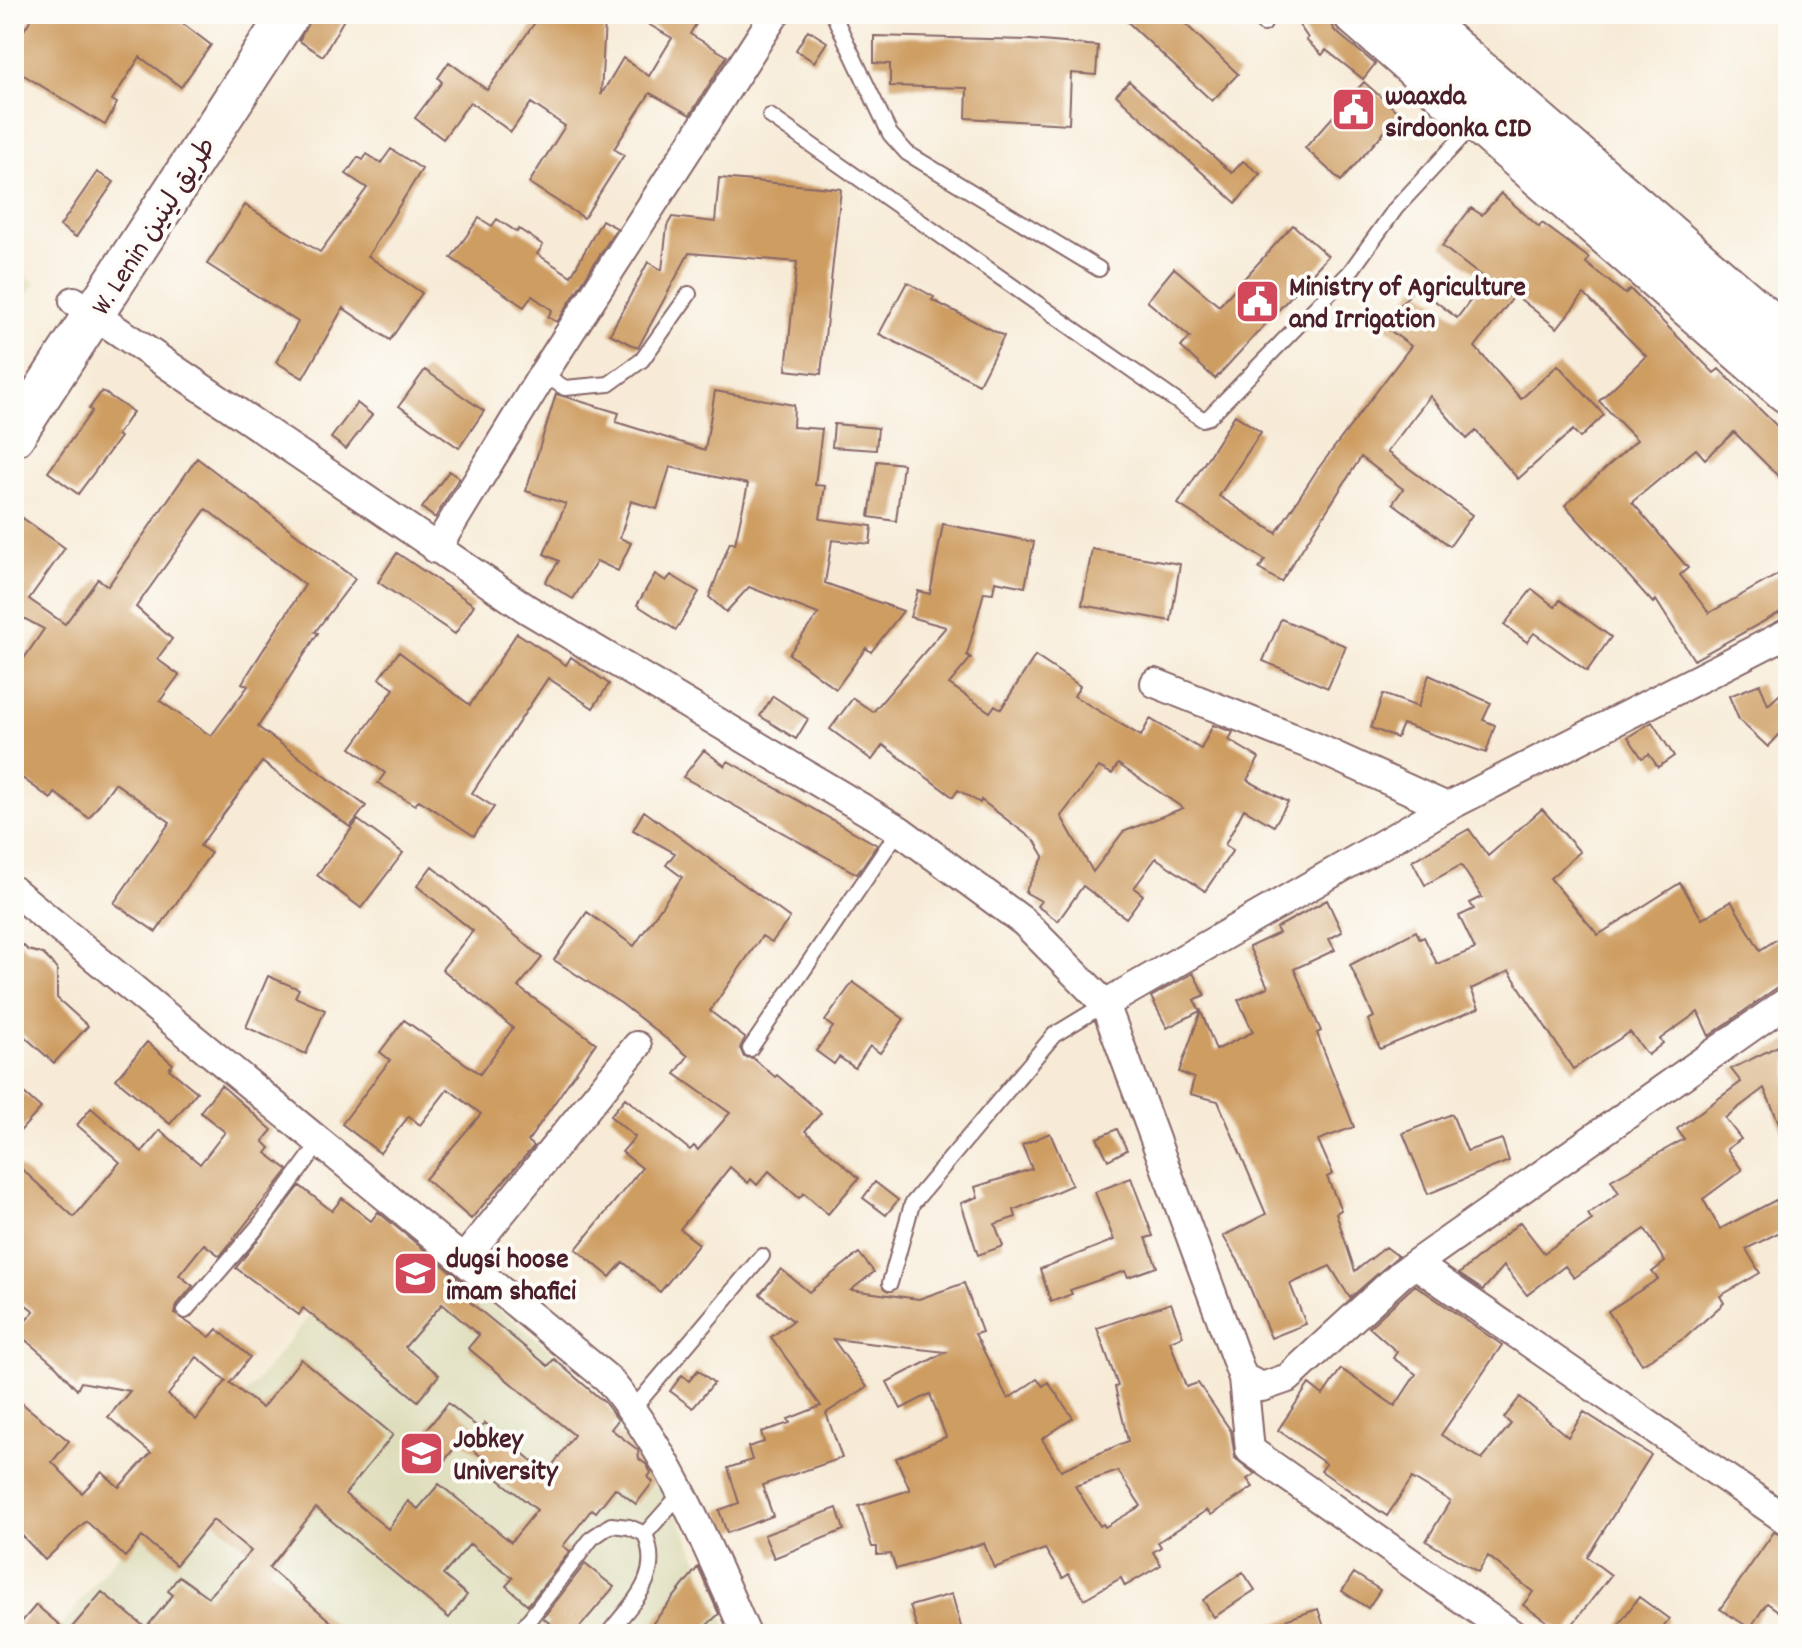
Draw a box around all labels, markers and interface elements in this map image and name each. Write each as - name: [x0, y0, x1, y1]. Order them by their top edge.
- place label: waaxda sirdoonka CID: [1385, 79, 1532, 151]
- public building icon: waaxda sirdoonka CID: [1330, 86, 1378, 134]
- street label: W. Lenin طريق لينين: [84, 131, 229, 325]
- place label: Ministry of Agriculture and Irrigation: [1289, 270, 1526, 342]
- public building icon: Ministry of Agriculture and Irrigation: [1234, 277, 1282, 325]
- place label: dugsi hoose imam shafici: [446, 1242, 576, 1314]
- school or university icon: dugsi hoose imam shafici: [391, 1249, 439, 1297]
- place label: Jobkey University: [453, 1422, 559, 1494]
- school or university icon: Jobkey University: [398, 1429, 446, 1477]

